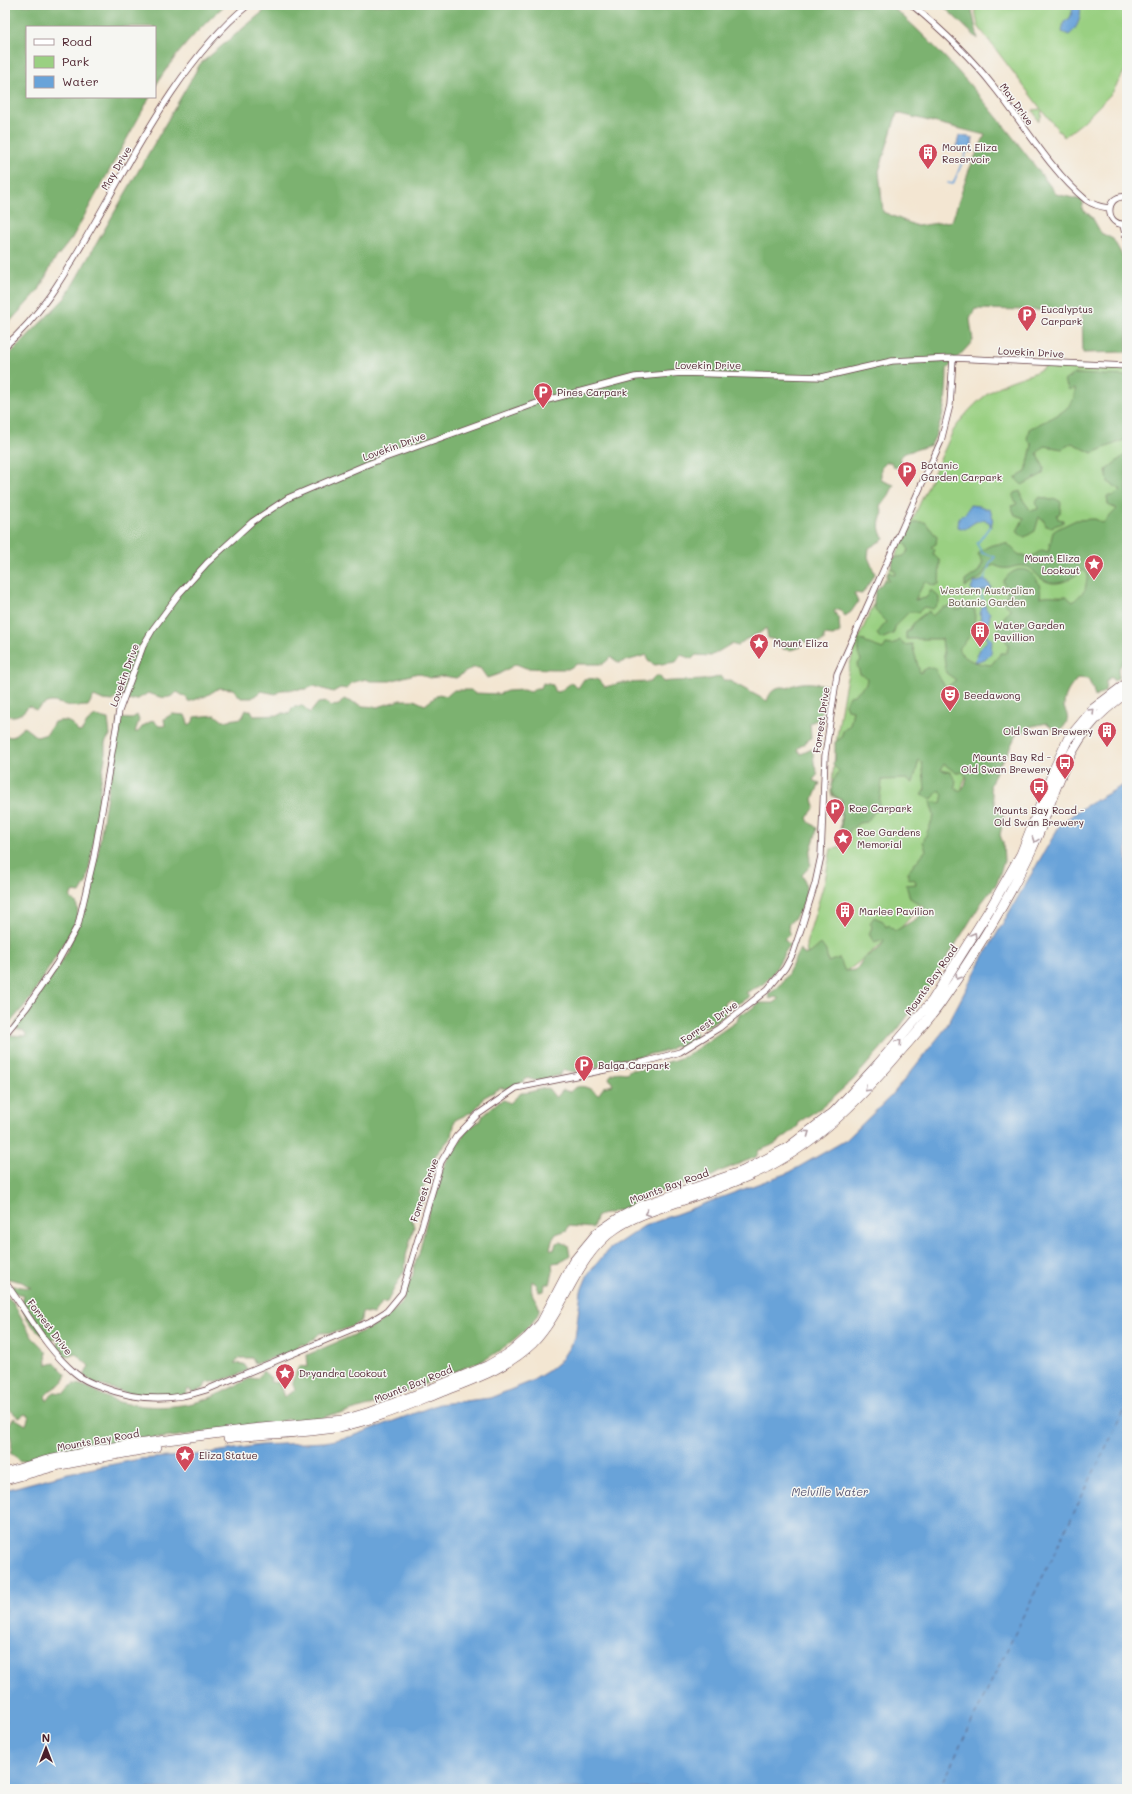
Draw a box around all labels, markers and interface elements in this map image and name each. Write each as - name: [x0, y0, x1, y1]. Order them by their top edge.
- legend: [26, 26, 156, 98]
- text: Road: [62, 33, 92, 49]
- text: Park: [62, 53, 89, 69]
- text: Water: [62, 73, 99, 89]
- street label: May Drive: [997, 80, 1037, 128]
- place label: Mount Eliza Reservoir: [942, 140, 998, 166]
- building icon: Mount Eliza Reservoir: [917, 142, 939, 170]
- street label: May Drive: [97, 143, 135, 193]
- place label: Eucalyptus Carpark: [1041, 302, 1093, 328]
- parking icon: Eucalyptus Carpark: [1016, 304, 1038, 332]
- street label: Lovekin Drive: [998, 343, 1064, 361]
- street label: Lovekin Drive: [675, 358, 741, 372]
- parking icon: Pines Carpark: [532, 381, 554, 409]
- place label: Pines Carpark: [557, 385, 627, 399]
- street label: Lovekin Drive: [360, 428, 428, 464]
- place label: Botanic Garden Carpark: [921, 458, 1002, 484]
- parking icon: Botanic Garden Carpark: [896, 460, 918, 488]
- place label: Mount Eliza Lookout: [1024, 551, 1080, 577]
- place icon: Mount Eliza Lookout: [1083, 553, 1105, 581]
- park label: Western Australian Botanic Garden: [940, 583, 1034, 609]
- place label: Water Garden Pavillion: [994, 618, 1065, 644]
- building icon: Water Garden Pavillion: [969, 620, 991, 648]
- place icon: Mount Eliza: [748, 632, 770, 660]
- place label: Mount Eliza: [773, 636, 829, 650]
- street label: Lovekin Drive: [106, 641, 142, 709]
- theatre icon: Beedawong: [939, 684, 961, 712]
- street label: Forrest Drive: [809, 686, 833, 754]
- place label: Beedawong: [964, 688, 1020, 702]
- one-way arrow: [1087, 708, 1095, 716]
- building icon: Old Swan Brewery: [1096, 720, 1118, 748]
- place label: Old Swan Brewery: [1003, 724, 1093, 738]
- place label: Mounts Bay Rd - Old Swan Brewery: [961, 750, 1051, 776]
- bus stop icon: Mounts Bay Rd - Old Swan Brewery: [1054, 752, 1076, 780]
- bus stop icon: Mounts Bay Road - Old Swan Brewery: [1028, 776, 1050, 804]
- parking icon: Roe Carpark: [824, 797, 846, 825]
- place label: Roe Carpark: [849, 801, 912, 815]
- place label: Mounts Bay Road - Old Swan Brewery: [994, 803, 1084, 829]
- place label: Roe Gardens Memorial: [857, 825, 920, 851]
- place icon: Roe Gardens Memorial: [832, 827, 854, 855]
- one-way arrow: [1032, 837, 1040, 844]
- building icon: Marlee Pavilion: [834, 900, 856, 928]
- place label: Marlee Pavilion: [859, 904, 934, 918]
- one-way arrow: [969, 932, 976, 939]
- street label: Mounts Bay Road: [901, 942, 961, 1018]
- one-way arrow: [955, 973, 962, 980]
- street label: Forrest Drive: [678, 997, 740, 1047]
- one-way arrow: [894, 1039, 901, 1046]
- parking icon: Balga Carpark: [573, 1054, 595, 1082]
- place label: Balga Carpark: [598, 1058, 669, 1072]
- one-way arrow: [864, 1084, 872, 1092]
- one-way arrow: [803, 1131, 810, 1138]
- street label: Forrest Drive: [407, 1156, 441, 1224]
- street label: Mounts Bay Road: [628, 1165, 710, 1207]
- one-way arrow: [644, 1208, 651, 1216]
- street label: Forrest Drive: [24, 1296, 76, 1358]
- place icon: Dryandra Lookout: [274, 1362, 296, 1390]
- street label: Mounts Bay Road: [372, 1362, 454, 1406]
- place label: Dryandra Lookout: [299, 1366, 387, 1380]
- street label: Mounts Bay Road: [56, 1426, 140, 1454]
- place icon: Eliza Statue: [174, 1444, 196, 1472]
- place label: Eliza Statue: [199, 1448, 258, 1462]
- water label: Melville Water: [791, 1484, 869, 1499]
- north arrow: [26, 1728, 66, 1768]
- text: N: [42, 1730, 50, 1745]

